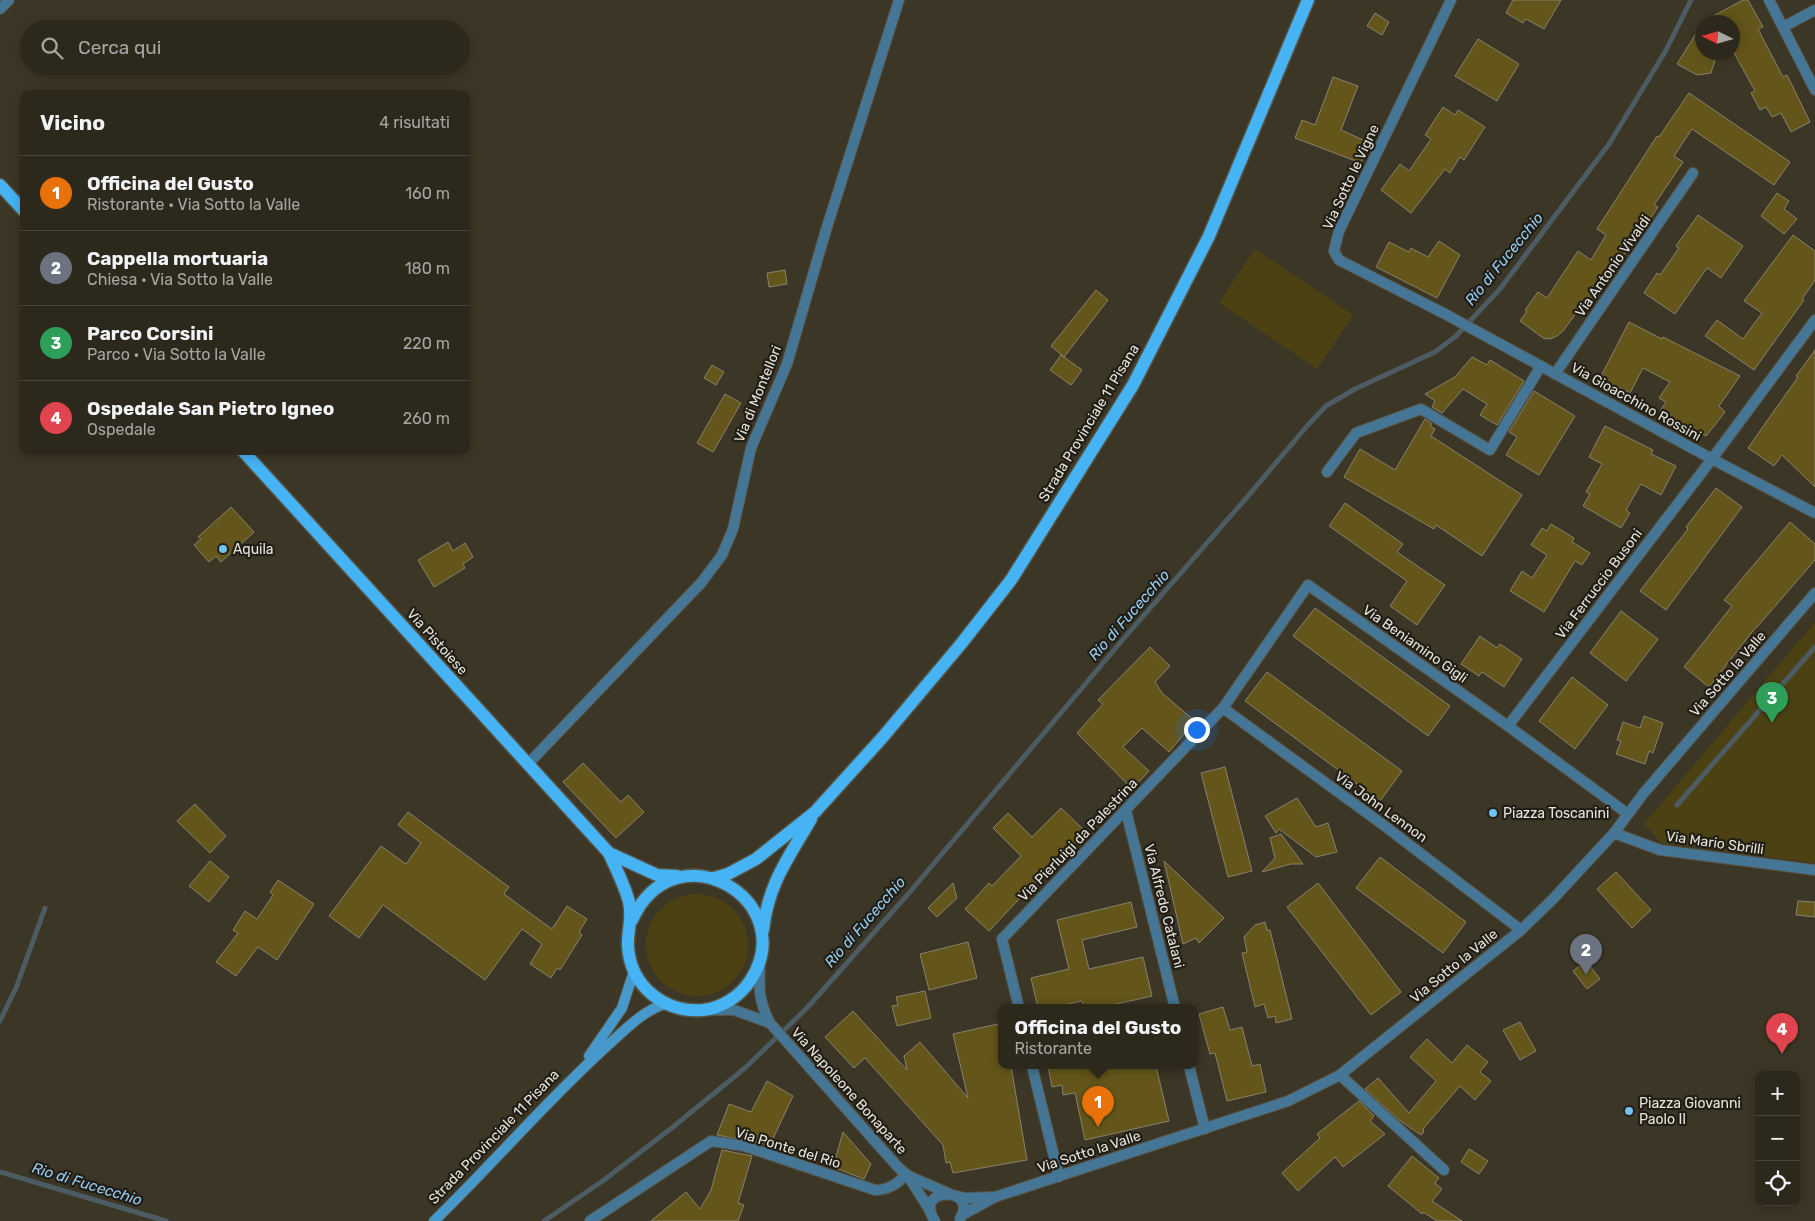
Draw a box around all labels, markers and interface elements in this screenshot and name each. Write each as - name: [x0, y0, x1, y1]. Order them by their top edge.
- north arrow: [1695, 15, 1740, 60]
- search box: [20, 20, 470, 75]
- icon: search: [38, 34, 66, 62]
- text: Cerca qui: [78, 36, 161, 59]
- text: Vicino: [40, 110, 105, 135]
- text: 4 risultati: [379, 113, 450, 132]
- street label: Via Sotto le Vigne: [1319, 121, 1383, 232]
- text: Officina del Gusto: [87, 172, 254, 195]
- text: 1: [52, 184, 60, 203]
- text: 160 m: [405, 184, 450, 203]
- text: Ristorante · Via Sotto la Valle: [87, 195, 300, 214]
- water label: Rio di Fucecchio: [1461, 209, 1547, 309]
- street label: Via Antonio Vivaldi: [1572, 212, 1654, 320]
- text: Cappella mortuaria: [87, 247, 268, 270]
- text: 2: [51, 259, 61, 278]
- text: 180 m: [405, 259, 450, 278]
- text: Chiesa · Via Sotto la Valle: [87, 270, 273, 289]
- text: Parco Corsini: [87, 322, 213, 345]
- text: 3: [51, 334, 61, 353]
- text: 220 m: [403, 334, 450, 353]
- street label: Strada Provinciale 11 Pisana: [1035, 341, 1143, 505]
- street label: Via di Montellori: [731, 343, 785, 445]
- text: Parco · Via Sotto la Valle: [87, 345, 266, 364]
- street label: Via Gioacchino Rossini: [1568, 359, 1704, 445]
- text: Ospedale San Pietro Igneo: [87, 397, 334, 420]
- text: 4: [51, 409, 61, 428]
- text: 260 m: [403, 409, 450, 428]
- text: Ospedale: [87, 420, 156, 439]
- street label: Via Ferruccio Busoni: [1552, 525, 1646, 643]
- place label: Aquila: [233, 541, 274, 558]
- marker: Aquila: [217, 543, 229, 555]
- water label: Rio di Fucecchio: [1085, 566, 1174, 664]
- street label: Via Beniamino Gigli: [1359, 601, 1471, 687]
- street label: Via Pistoiese: [403, 606, 471, 679]
- street label: Via Sotto la Valle: [1686, 628, 1770, 720]
- pin: 3: [1756, 682, 1788, 723]
- your location: [1184, 717, 1210, 743]
- street label: Via John Lennon: [1331, 768, 1431, 846]
- street label: Via Pierluigi da Palestrina: [1015, 775, 1141, 905]
- place label: Piazza Toscanini: [1503, 805, 1609, 822]
- marker: Piazza Toscanini: [1487, 807, 1499, 819]
- street label: Via Mario Sbrilli: [1665, 828, 1765, 858]
- street label: Via Alfredo Catalani: [1140, 842, 1188, 970]
- water label: Rio di Fucecchio: [821, 873, 910, 971]
- street label: Via Sotto la Valle: [1407, 925, 1501, 1006]
- pin: 2: [1570, 934, 1602, 975]
- popup: [998, 1004, 1198, 1069]
- pin: 4: [1766, 1013, 1798, 1054]
- text: Officina del Gusto: [1015, 1016, 1181, 1039]
- street label: Via Napoleone Bonaparte: [788, 1024, 911, 1158]
- text: Ristorante: [1015, 1039, 1092, 1058]
- street label: Strada Provinciale 11 Pisana: [425, 1066, 563, 1208]
- map controls: [1755, 1071, 1800, 1206]
- button: +: [1755, 1071, 1800, 1116]
- pin: 1: [1082, 1086, 1114, 1127]
- place label: Piazza Giovanni Paolo II: [1639, 1095, 1741, 1128]
- marker: Piazza Giovanni Paolo II: [1623, 1105, 1635, 1117]
- button: −: [1755, 1116, 1800, 1161]
- street label: Via Ponte del Rio: [733, 1124, 843, 1172]
- street label: Via Sotto la Valle: [1035, 1127, 1143, 1177]
- water label: Rio di Fucecchio: [30, 1159, 145, 1209]
- button: locate: [1755, 1161, 1800, 1206]

